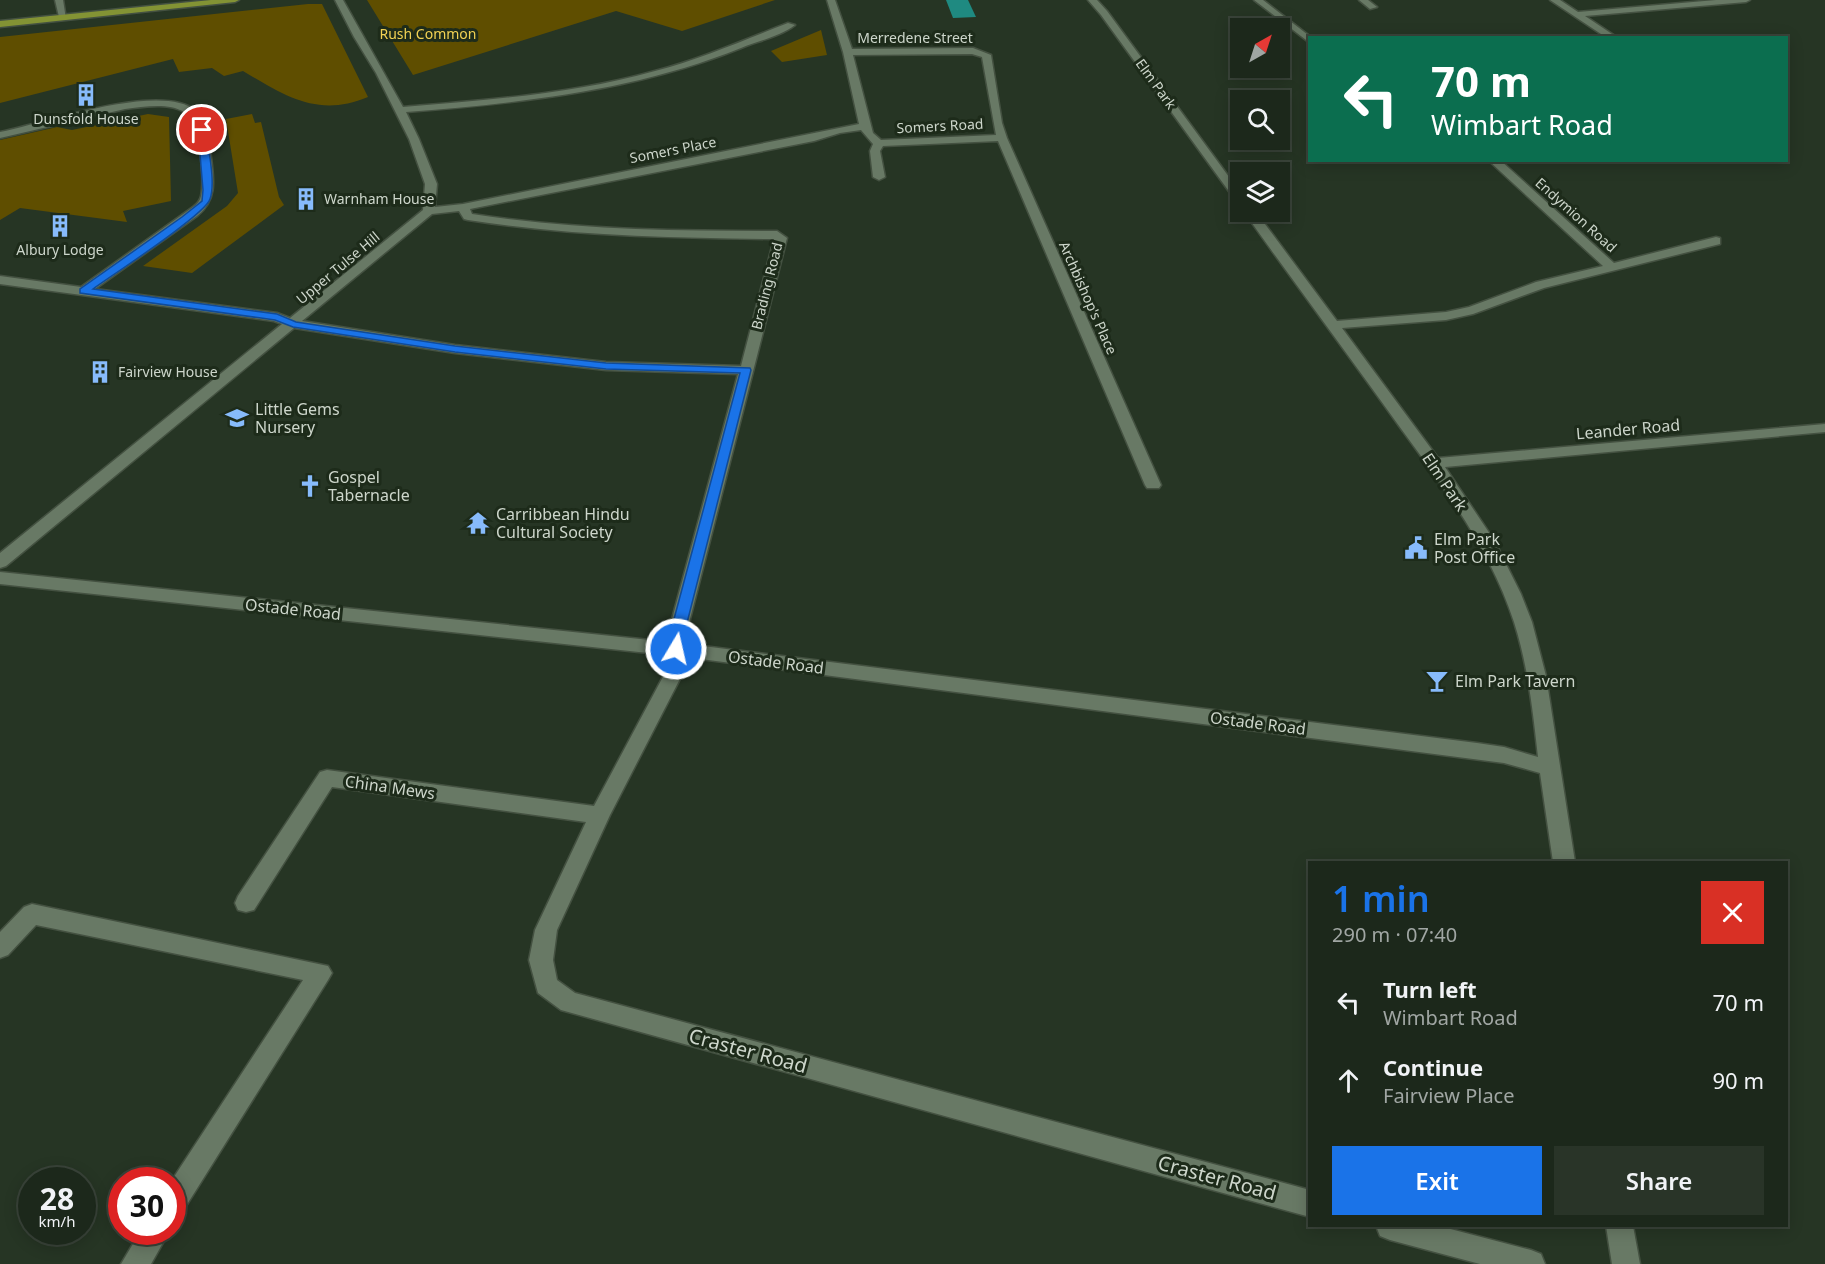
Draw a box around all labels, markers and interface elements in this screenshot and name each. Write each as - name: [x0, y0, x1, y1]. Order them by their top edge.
- north arrow: [1230, 18, 1290, 78]
- map controls: [1230, 18, 1290, 222]
- park label: Rush Common: [380, 24, 476, 43]
- street label: Merredene Street: [857, 28, 973, 47]
- text: 70 m: [1431, 52, 1531, 109]
- street label: Elm Park: [1132, 55, 1181, 113]
- icon: left: [1332, 60, 1410, 138]
- building icon: Dunsfold House: [73, 82, 99, 108]
- button: search: [1230, 90, 1290, 150]
- pin: [176, 104, 227, 155]
- text: Wimbart Road: [1431, 106, 1613, 143]
- place label: Dunsfold House: [33, 109, 139, 128]
- icon: arrive: [185, 113, 218, 146]
- street label: Somers Road: [896, 114, 984, 137]
- street label: Somers Place: [628, 132, 718, 167]
- button: layers: [1230, 162, 1290, 222]
- street label: Endymion Road: [1532, 173, 1621, 256]
- building icon: Warnham House: [293, 186, 319, 212]
- place label: Warnham House: [324, 189, 434, 208]
- building icon: Albury Lodge: [47, 213, 73, 239]
- street label: Upper Tulse Hill: [292, 227, 383, 308]
- street label: Archbishop's Place: [1055, 238, 1122, 357]
- place label: Albury Lodge: [16, 240, 104, 259]
- street label: Brading Road: [747, 240, 787, 331]
- building icon: Fairview House: [87, 359, 113, 385]
- place label: Fairview House: [118, 362, 218, 381]
- place label: Little Gems Nursery: [255, 398, 340, 438]
- school or university icon: Little Gems Nursery: [224, 405, 250, 431]
- street label: Leander Road: [1575, 413, 1681, 445]
- street label: Elm Park: [1417, 449, 1473, 516]
- place label: Gospel Tabernacle: [328, 466, 410, 506]
- church icon: Gospel Tabernacle: [297, 473, 323, 499]
- place label: Carribbean Hindu Cultural Society: [496, 503, 630, 543]
- temple icon: Carribbean Hindu Cultural Society: [465, 510, 491, 536]
- place label: Elm Park Post Office: [1434, 528, 1515, 568]
- public building icon: Elm Park Post Office: [1403, 535, 1429, 561]
- street label: Ostade Road: [244, 593, 342, 625]
- position arrow: [644, 617, 708, 681]
- street label: Ostade Road: [727, 645, 825, 679]
- bar icon: Elm Park Tavern: [1424, 668, 1450, 694]
- place label: Elm Park Tavern: [1455, 670, 1575, 692]
- street label: Ostade Road: [1209, 706, 1307, 740]
- street label: China Mews: [344, 770, 436, 804]
- text: 1 min: [1332, 874, 1430, 923]
- button: close: [1701, 881, 1764, 944]
- text: 290 m · 07:40: [1332, 921, 1457, 948]
- text: Turn left: [1383, 974, 1477, 1004]
- icon: left: [1332, 986, 1365, 1019]
- text: 70 m: [1713, 987, 1764, 1017]
- text: Wimbart Road: [1383, 1004, 1518, 1031]
- street label: Craster Road: [686, 1022, 810, 1079]
- text: Continue: [1383, 1052, 1483, 1082]
- icon: ahead: [1332, 1064, 1365, 1097]
- text: 90 m: [1713, 1065, 1764, 1095]
- text: Fairview Place: [1383, 1082, 1515, 1109]
- button: Exit: [1332, 1146, 1542, 1215]
- button: Share: [1554, 1146, 1764, 1215]
- street label: Craster Road: [1155, 1149, 1279, 1206]
- speed limit sign: 30: [108, 1167, 186, 1245]
- text: 28: [40, 1178, 74, 1219]
- text: km/h: [39, 1211, 75, 1231]

